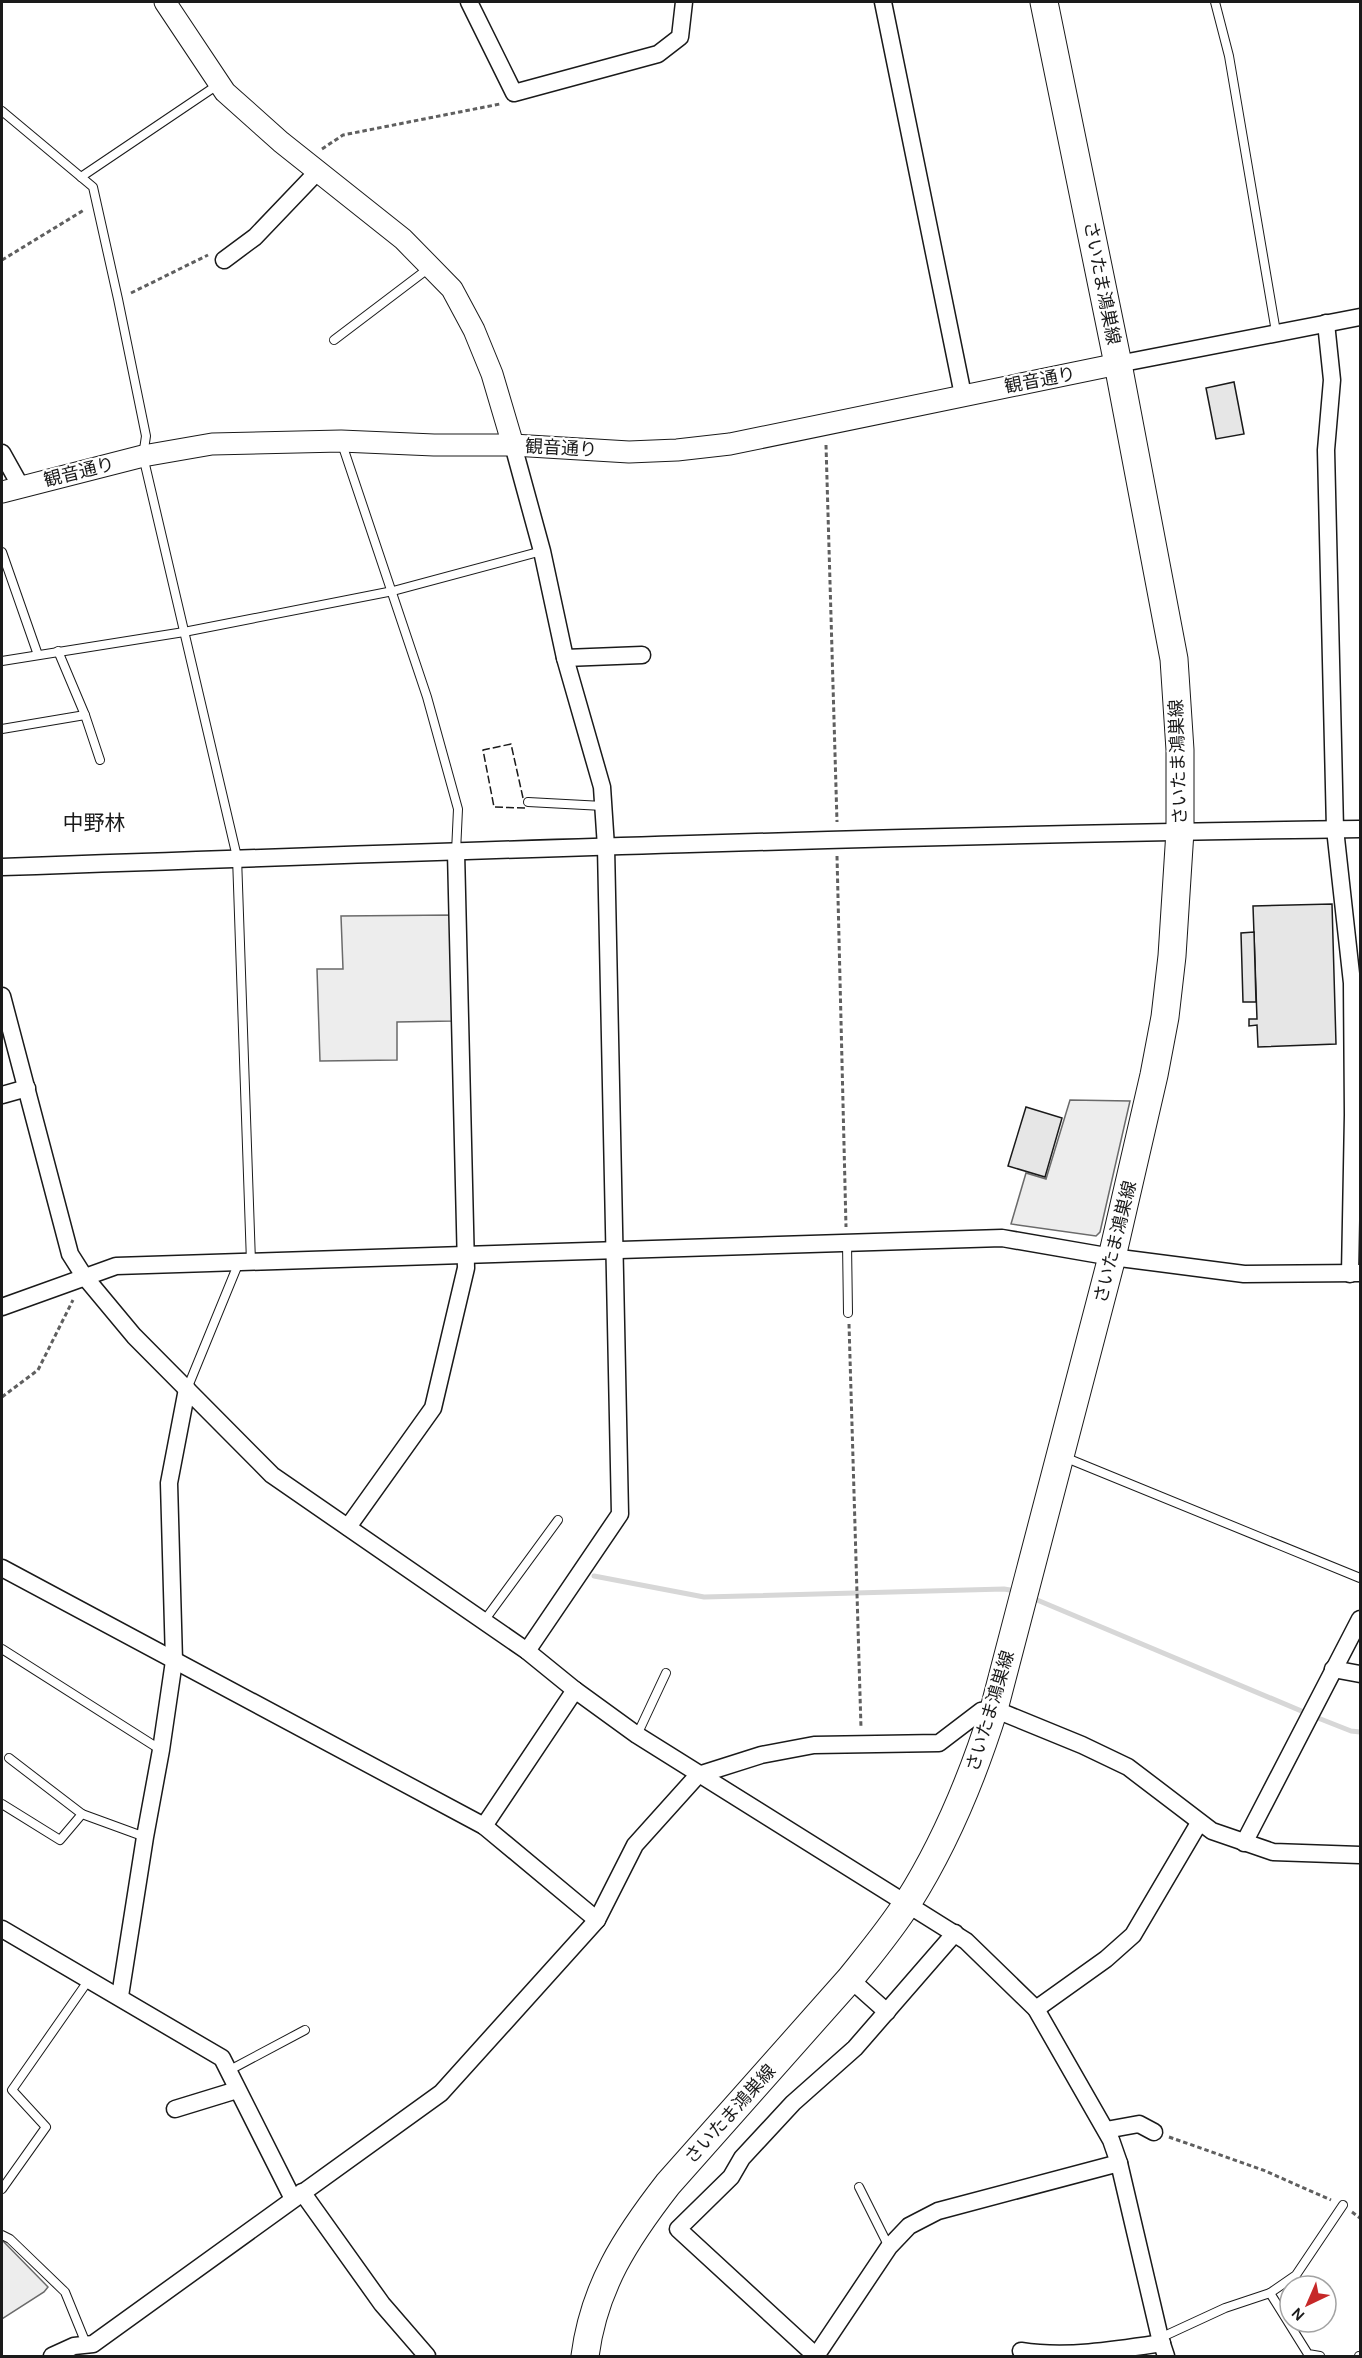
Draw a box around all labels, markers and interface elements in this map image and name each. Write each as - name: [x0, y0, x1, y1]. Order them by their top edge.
- street label: さいたま鴻巣線: [1079, 219, 1125, 347]
- street label: 観音通り: [1003, 362, 1077, 398]
- street label: 観音通り: [524, 435, 598, 461]
- street label: 観音通り: [41, 453, 117, 491]
- street label: さいたま鴻巣線: [1165, 699, 1191, 825]
- district label: 中野林: [63, 811, 126, 835]
- street label: さいたま鴻巣線: [1089, 1178, 1141, 1306]
- street label: さいたま鴻巣線: [961, 1648, 1019, 1774]
- street label: さいたま鴻巣線: [680, 2060, 780, 2168]
- north arrow: [1278, 2274, 1338, 2334]
- text: N: [1287, 2304, 1309, 2325]

